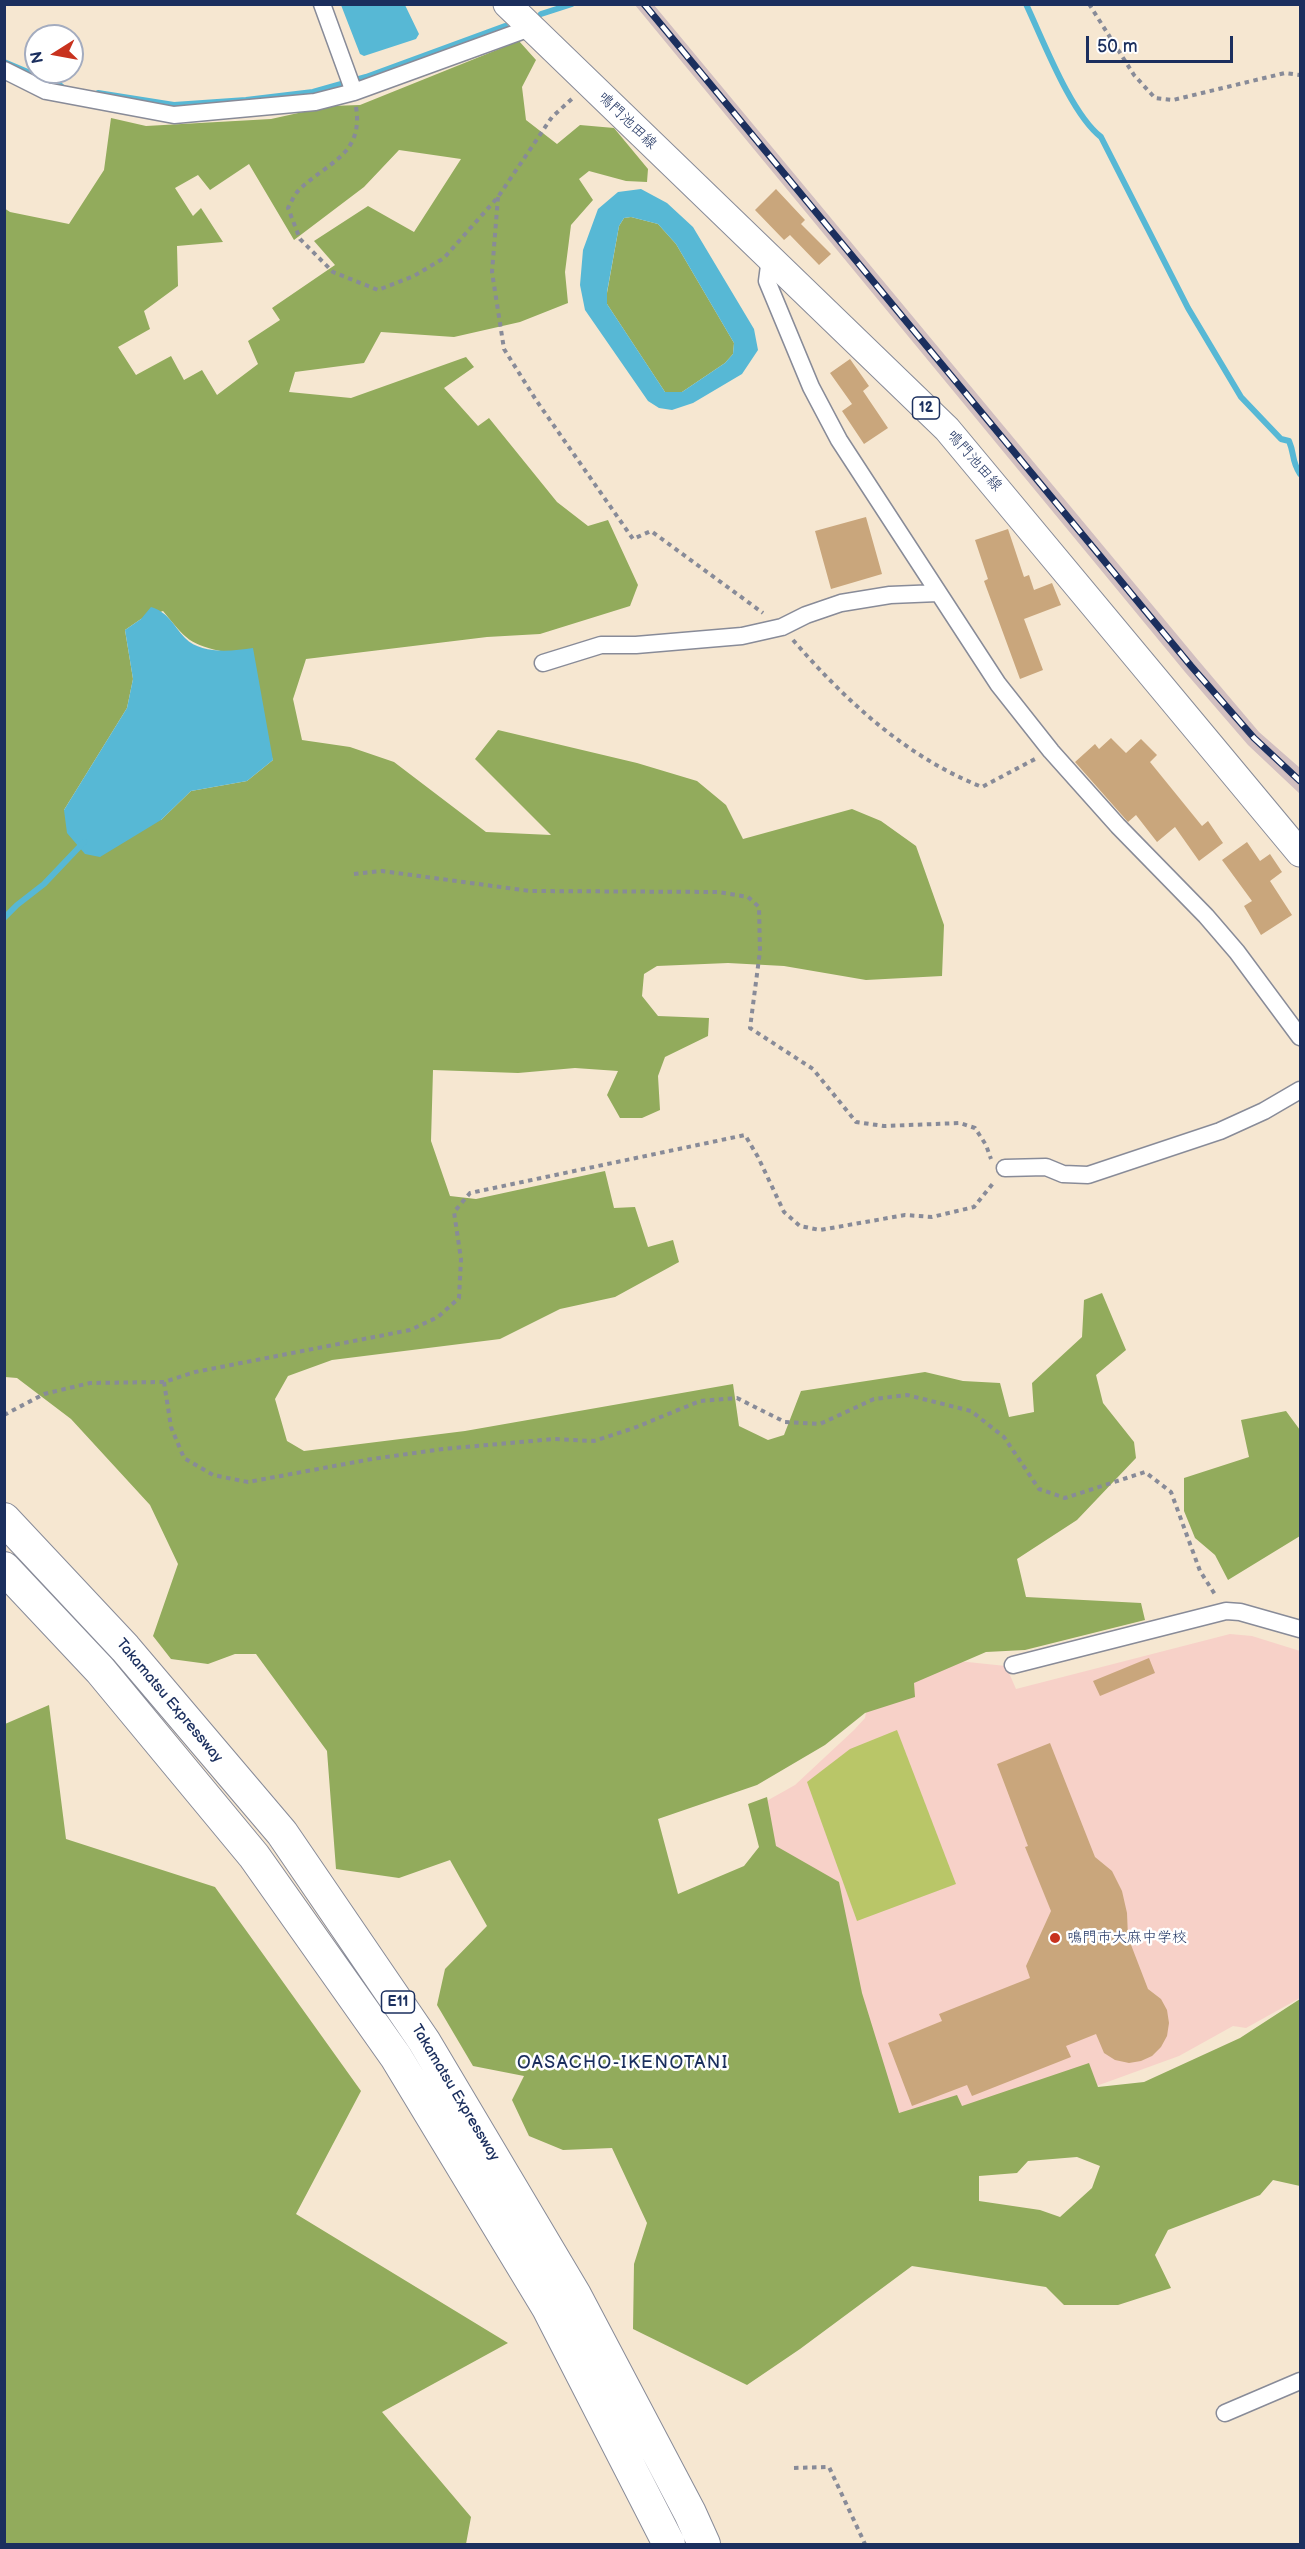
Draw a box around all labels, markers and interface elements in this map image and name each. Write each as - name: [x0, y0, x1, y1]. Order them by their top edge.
- north arrow: [24, 24, 84, 84]
- scale bar: [1089, 24, 1236, 62]
- text: 50 m: [1097, 36, 1138, 57]
- text: N: [27, 49, 48, 65]
- street label: 鳴門池田線: [594, 88, 660, 154]
- road number: 12: [912, 397, 940, 419]
- street label: 鳴門池田線: [943, 427, 1005, 495]
- street label: Takamatsu Expressway: [112, 1635, 226, 1767]
- place label: 鳴門市大麻中学校: [1067, 1929, 1187, 1947]
- marker: 鳴門市大麻中学校: [1048, 1931, 1062, 1945]
- road number: E11: [382, 1991, 414, 2013]
- street label: Takamatsu Expressway: [407, 2021, 503, 2165]
- district label: OASACHO-IKENOTANI: [517, 2052, 729, 2074]

